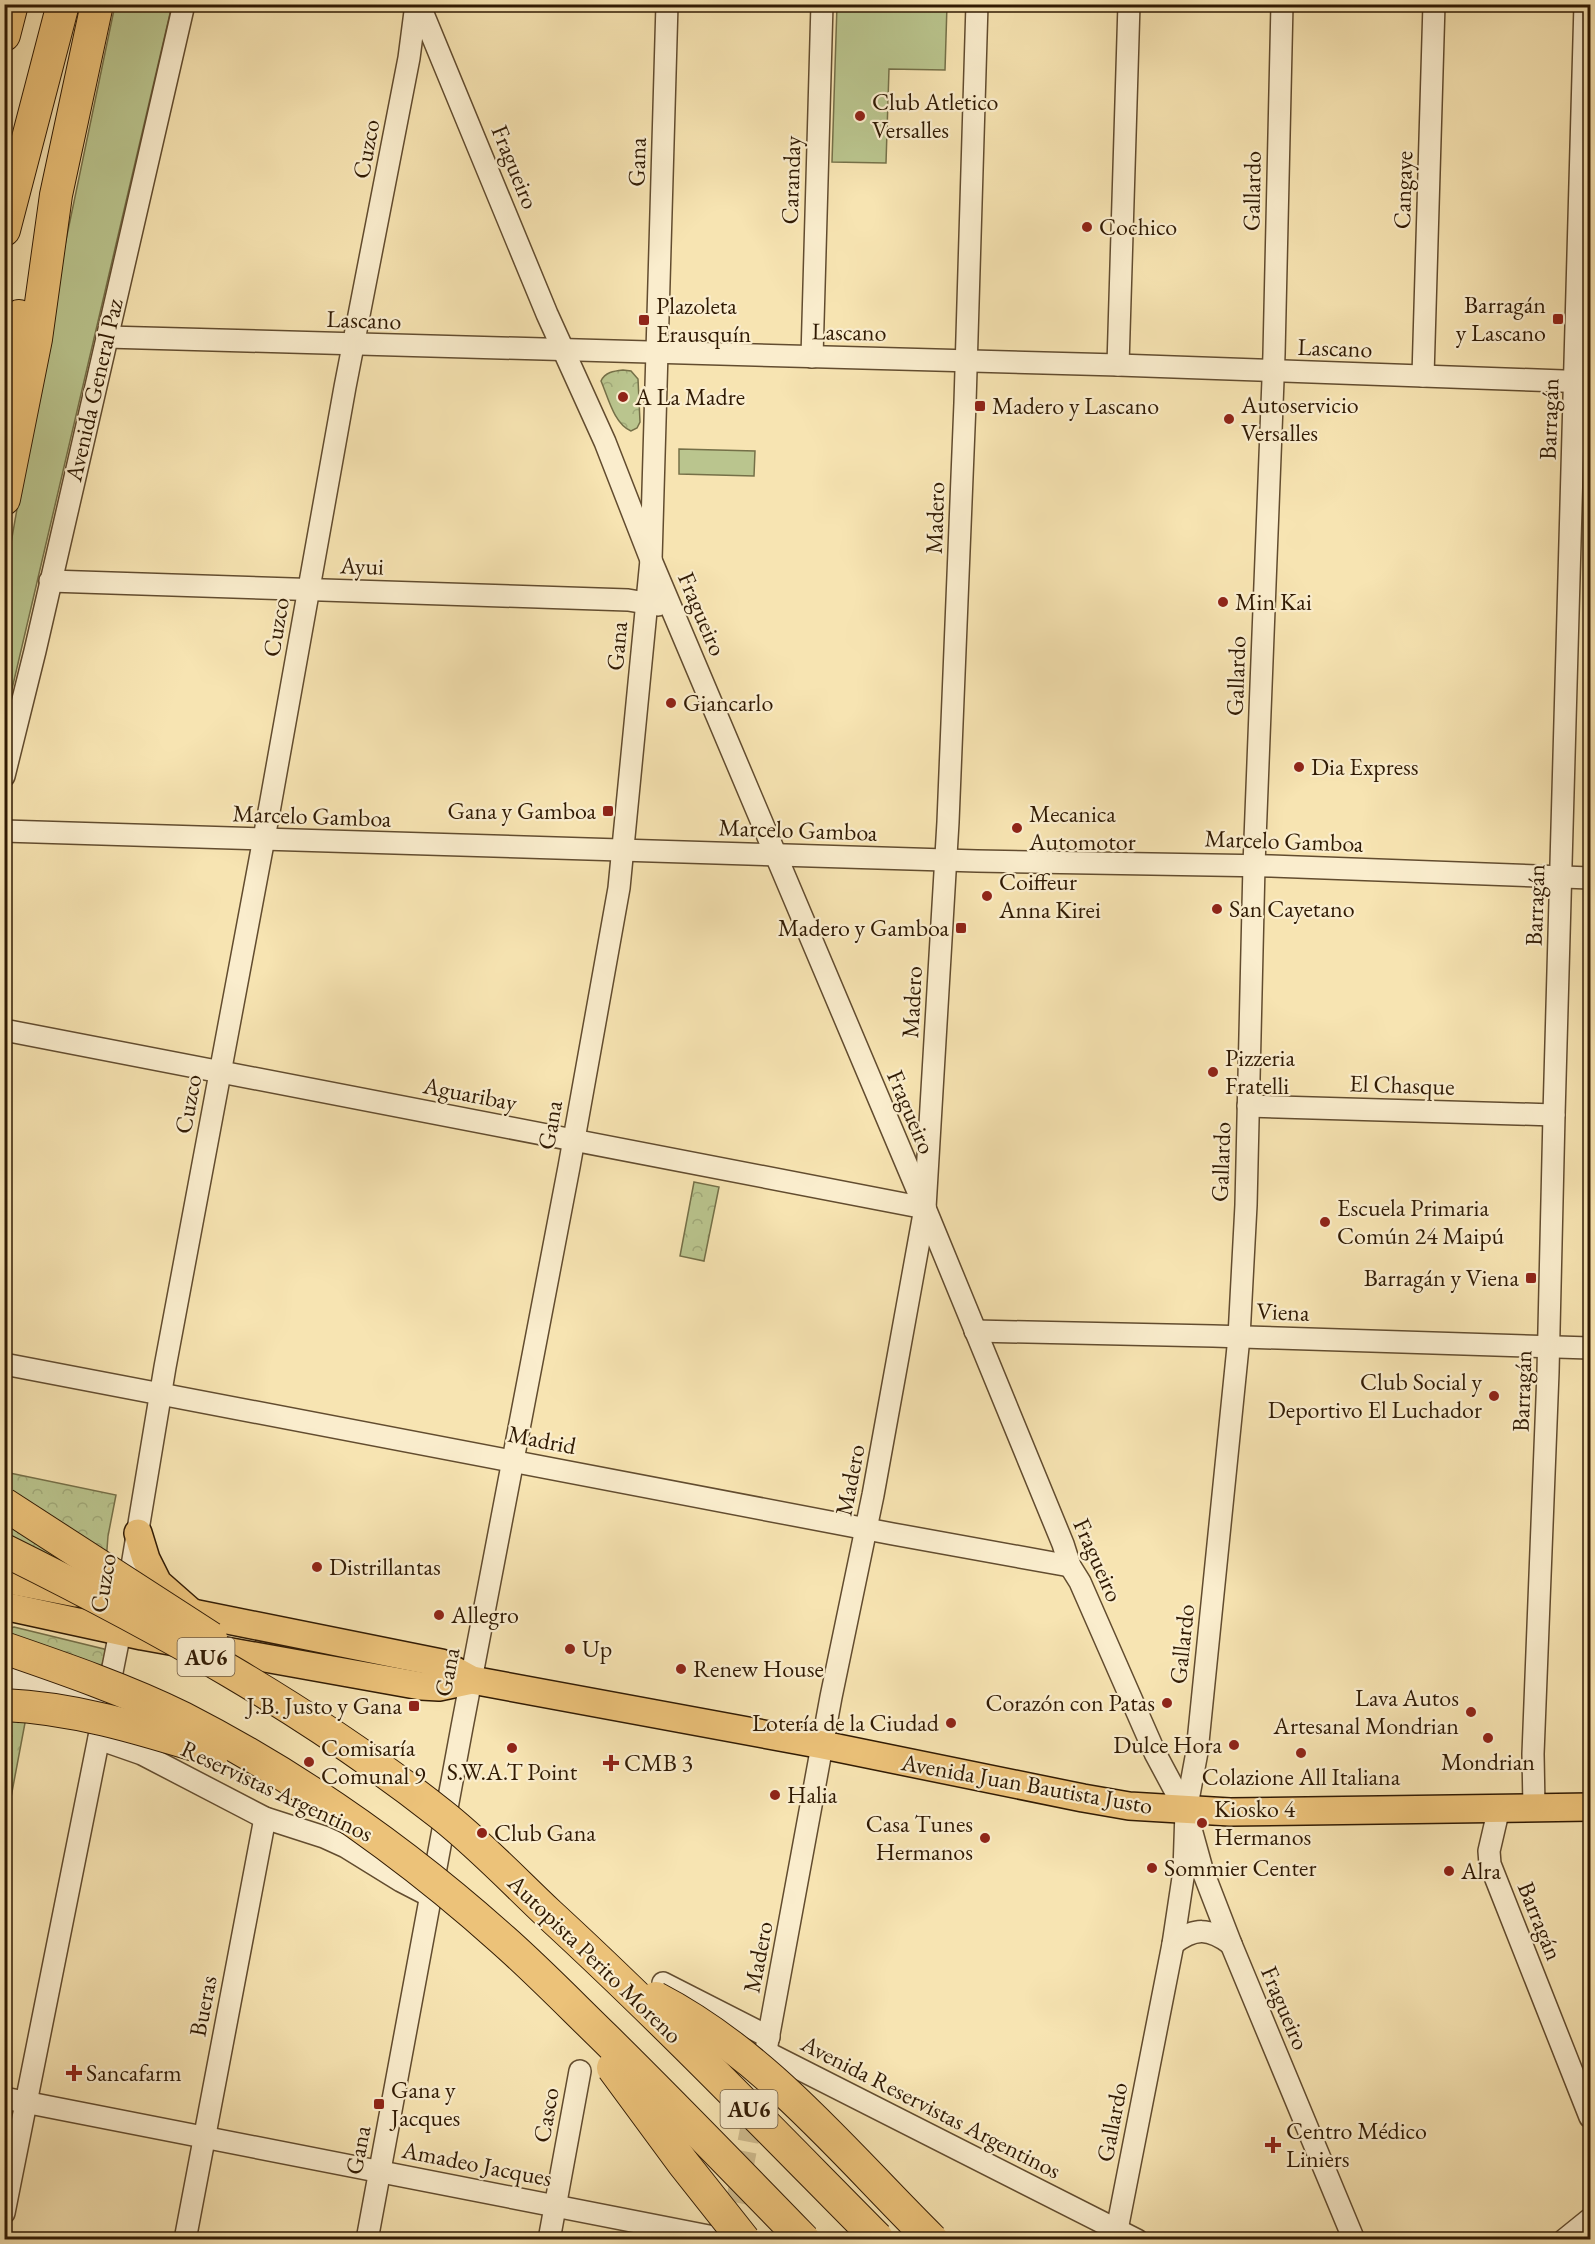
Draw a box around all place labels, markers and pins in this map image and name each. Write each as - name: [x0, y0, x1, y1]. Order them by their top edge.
- place label: Club Atletico Versalles: [872, 86, 999, 145]
- marker: Club Atletico Versalles: [853, 109, 867, 123]
- place label: Cochico: [1099, 211, 1177, 242]
- marker: Cochico: [1080, 220, 1094, 234]
- place label: Barragán y Lascano: [1456, 289, 1546, 348]
- place label: Plazoleta Erausquín: [656, 290, 752, 349]
- marker: Barragán y Lascano: [1551, 312, 1565, 326]
- marker: Plazoleta Erausquín: [637, 313, 651, 327]
- place label: A La Madre: [634, 381, 745, 412]
- place label: Autoservicio Versalles: [1240, 389, 1359, 448]
- marker: A La Madre: [616, 390, 630, 404]
- place label: Madero y Lascano: [992, 390, 1159, 421]
- marker: Madero y Lascano: [973, 399, 987, 413]
- marker: Autoservicio Versalles: [1222, 412, 1236, 426]
- place label: Min Kai: [1235, 586, 1312, 617]
- marker: Min Kai: [1216, 595, 1230, 609]
- place label: Giancarlo: [683, 687, 773, 718]
- marker: Giancarlo: [664, 696, 678, 710]
- place label: Dia Express: [1311, 751, 1419, 782]
- marker: Dia Express: [1292, 760, 1306, 774]
- place label: Gana y Gamboa: [447, 795, 596, 826]
- place label: Mecanica Automotor: [1028, 798, 1136, 857]
- marker: Gana y Gamboa: [601, 804, 615, 818]
- marker: Mecanica Automotor: [1010, 821, 1024, 835]
- place label: Coiffeur Anna Kirei: [998, 866, 1101, 925]
- marker: Coiffeur Anna Kirei: [980, 889, 994, 903]
- place label: San Cayetano: [1229, 893, 1355, 924]
- marker: San Cayetano: [1210, 902, 1224, 916]
- place label: Madero y Gamboa: [778, 912, 949, 943]
- marker: Madero y Gamboa: [954, 921, 968, 935]
- place label: Pizzeria Fratelli: [1225, 1042, 1295, 1101]
- marker: Pizzeria Fratelli: [1206, 1065, 1220, 1079]
- place label: Escuela Primaria Común 24 Maipú: [1337, 1192, 1505, 1251]
- marker: Escuela Primaria Común 24 Maipú: [1318, 1215, 1332, 1229]
- place label: Barragán y Viena: [1364, 1262, 1519, 1293]
- marker: Barragán y Viena: [1524, 1271, 1538, 1285]
- place label: Club Social y Deportivo El Luchador: [1268, 1366, 1482, 1425]
- marker: Club Social y Deportivo El Luchador: [1487, 1389, 1501, 1403]
- place label: Distrillantas: [329, 1551, 441, 1582]
- marker: Distrillantas: [310, 1560, 324, 1574]
- place label: Allegro: [450, 1599, 519, 1630]
- marker: Allegro: [432, 1608, 446, 1622]
- place label: Up: [582, 1633, 612, 1664]
- marker: Up: [563, 1642, 577, 1656]
- place label: Renew House: [693, 1653, 824, 1684]
- marker: Renew House: [674, 1662, 688, 1676]
- place label: Lava Autos Artesanal Mondrian: [1272, 1682, 1459, 1741]
- place label: Corazón con Patas: [985, 1687, 1155, 1718]
- place label: J.B. Justo y Gana: [245, 1690, 402, 1721]
- marker: Corazón con Patas: [1160, 1696, 1174, 1710]
- marker: J.B. Justo y Gana: [407, 1699, 421, 1713]
- marker: Lava Autos Artesanal Mondrian: [1464, 1705, 1478, 1719]
- place label: Lotería de la Ciudad: [752, 1707, 940, 1738]
- marker: Lotería de la Ciudad: [944, 1716, 958, 1730]
- place label: Dulce Hora: [1113, 1729, 1222, 1760]
- marker: Mondrian: [1481, 1731, 1495, 1745]
- place label: Comisaría Comunal 9: [321, 1732, 426, 1791]
- marker: Dulce Hora: [1227, 1738, 1241, 1752]
- marker: S.W.A.T Point: [505, 1741, 519, 1755]
- marker: Colazione All Italiana: [1294, 1746, 1308, 1760]
- place label: Mondrian: [1441, 1746, 1535, 1777]
- place label: CMB 3: [624, 1747, 693, 1778]
- marker: CMB 3: [602, 1754, 620, 1772]
- marker: Comisaría Comunal 9: [302, 1755, 316, 1769]
- place label: S.W.A.T Point: [447, 1756, 578, 1787]
- place label: Colazione All Italiana: [1202, 1761, 1401, 1792]
- place label: Halia: [787, 1779, 838, 1810]
- marker: Halia: [768, 1788, 782, 1802]
- place label: Kiosko 4 Hermanos: [1214, 1793, 1311, 1852]
- place label: Casa Tunes Hermanos: [866, 1808, 973, 1867]
- marker: Kiosko 4 Hermanos: [1195, 1816, 1209, 1830]
- place label: Club Gana: [494, 1817, 596, 1848]
- marker: Club Gana: [475, 1826, 489, 1840]
- marker: Casa Tunes Hermanos: [978, 1831, 992, 1845]
- place label: Sommier Center: [1164, 1852, 1316, 1883]
- place label: Alra: [1460, 1855, 1501, 1886]
- marker: Sommier Center: [1145, 1861, 1159, 1875]
- marker: Alra: [1442, 1864, 1456, 1878]
- place label: Sancafarm: [86, 2057, 182, 2088]
- marker: Sancafarm: [67, 2066, 81, 2080]
- place label: Gana y Jacques: [389, 2074, 460, 2133]
- marker: Gana y Jacques: [372, 2097, 386, 2111]
- place label: Centro Médico Liniers: [1286, 2115, 1427, 2174]
- marker: Centro Médico Liniers: [1264, 2136, 1282, 2154]

